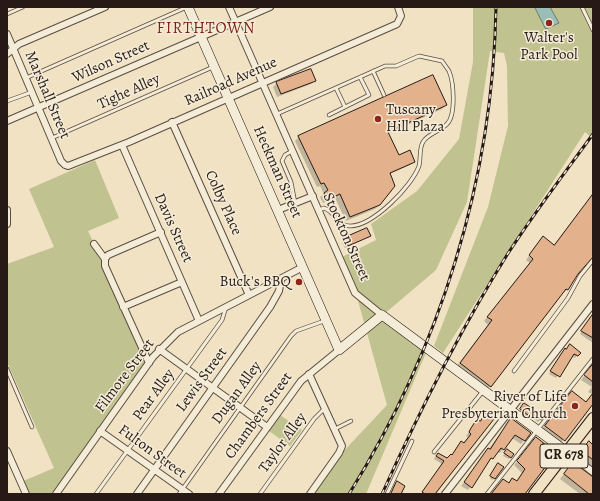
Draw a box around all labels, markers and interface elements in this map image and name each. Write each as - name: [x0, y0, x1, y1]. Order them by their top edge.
- marker: Walter's Park Pool: [544, 18, 554, 28]
- district label: FIRTHTOWN: [157, 19, 255, 39]
- place label: Walter's Park Pool: [520, 29, 578, 64]
- street label: Wilson Street: [69, 37, 153, 87]
- street label: Marshall Street: [20, 48, 74, 142]
- street label: Railroad Avenue: [182, 54, 280, 110]
- street label: Tighe Alley: [95, 70, 163, 114]
- place label: Tuscany Hill Plaza: [386, 101, 444, 136]
- marker: Tuscany Hill Plaza: [373, 114, 383, 124]
- street label: Heckman Street: [249, 123, 305, 221]
- street label: Colby Place: [201, 168, 245, 238]
- street label: Stockton Street: [319, 190, 373, 284]
- street label: Davis Street: [150, 191, 196, 265]
- place label: Buck's BBQ: [220, 273, 291, 291]
- marker: Buck's BBQ: [294, 277, 304, 287]
- street label: Filmore Street: [92, 336, 158, 416]
- street label: Lewis Street: [173, 344, 231, 416]
- street label: Dugan Alley: [208, 358, 266, 428]
- street label: Pear Alley: [129, 366, 179, 424]
- street label: Chambers Street: [221, 369, 297, 463]
- place label: River of Life Presbyterian Church: [441, 388, 567, 423]
- marker: River of Life Presbyterian Church: [570, 401, 580, 411]
- street label: Taylor Alley: [255, 409, 311, 477]
- street label: Fulton Street: [114, 421, 190, 483]
- road number: CR 678: [540, 444, 588, 468]

